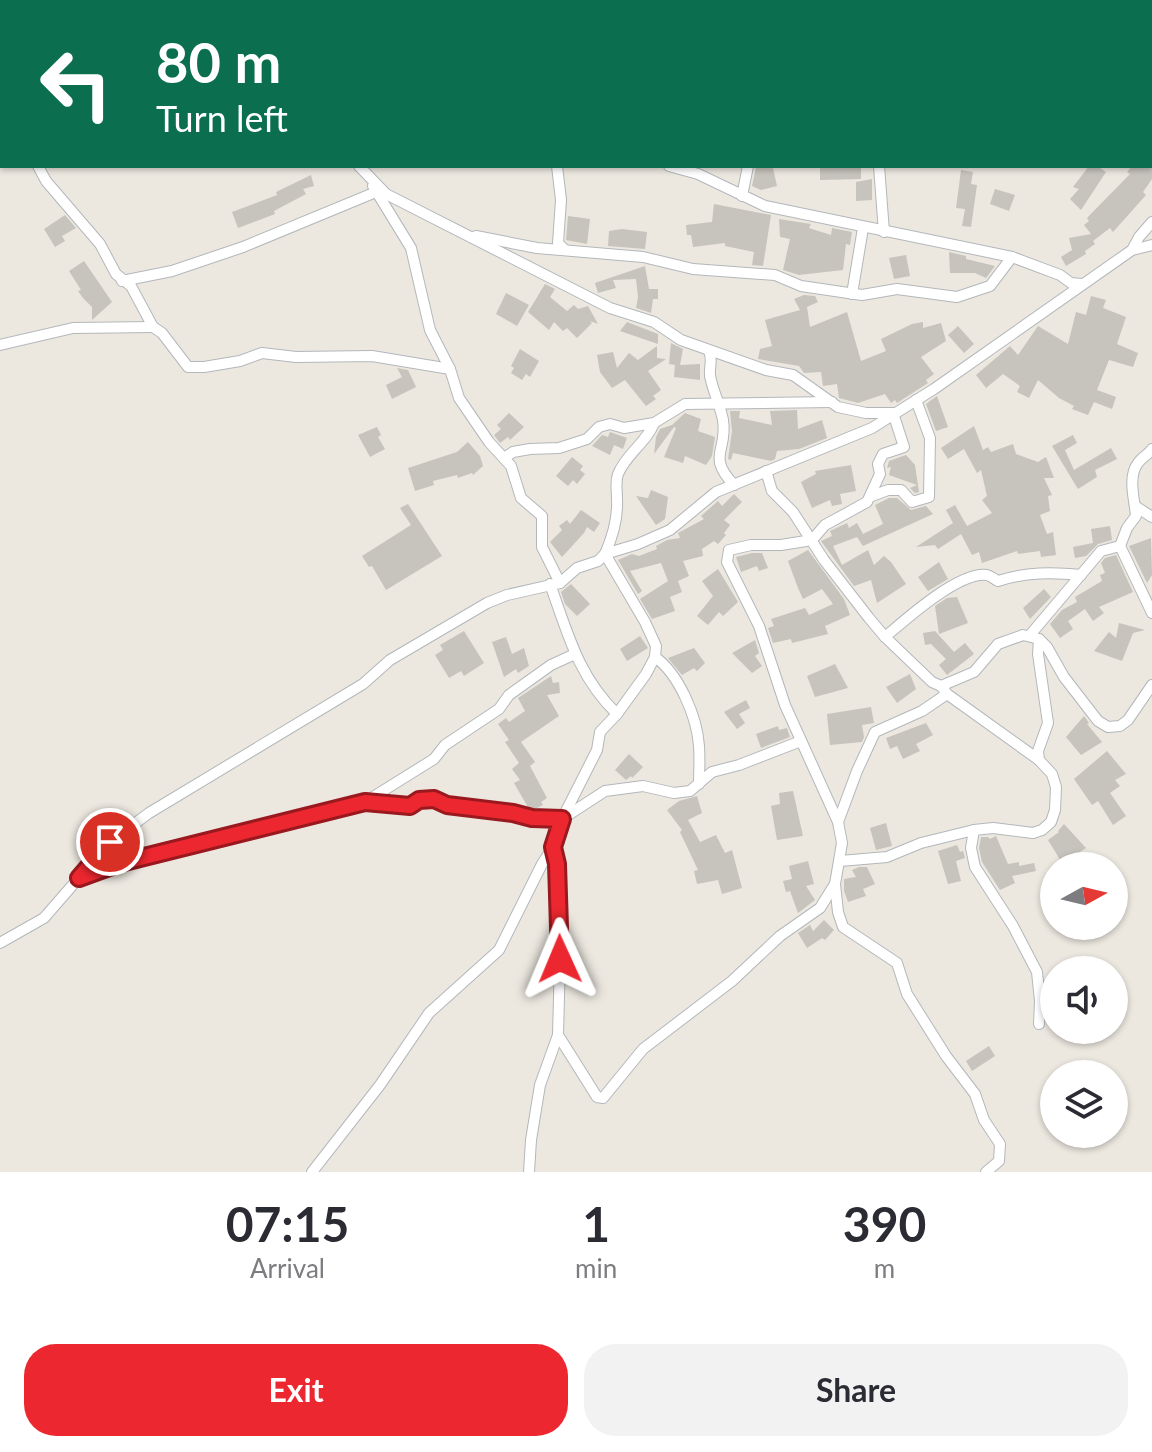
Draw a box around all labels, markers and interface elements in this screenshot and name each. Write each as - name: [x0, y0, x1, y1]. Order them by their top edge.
- text: 80 m: [156, 28, 281, 95]
- icon: left: [24, 32, 128, 136]
- text: Turn left: [156, 96, 288, 140]
- pin: [76, 808, 144, 876]
- icon: arrive: [88, 820, 132, 864]
- north arrow: [1040, 852, 1128, 940]
- map controls: [1040, 852, 1128, 1148]
- position arrow: [518, 917, 602, 1001]
- button: sound: [1040, 956, 1128, 1044]
- button: layers: [1040, 1060, 1128, 1148]
- text: 07:15: [226, 1195, 349, 1252]
- text: 1: [582, 1195, 610, 1252]
- text: 390: [843, 1195, 926, 1252]
- text: Arrival: [250, 1252, 325, 1284]
- text: min: [575, 1252, 617, 1284]
- text: m: [874, 1252, 895, 1284]
- button: Exit: [24, 1344, 568, 1436]
- button: Share: [584, 1344, 1128, 1436]

